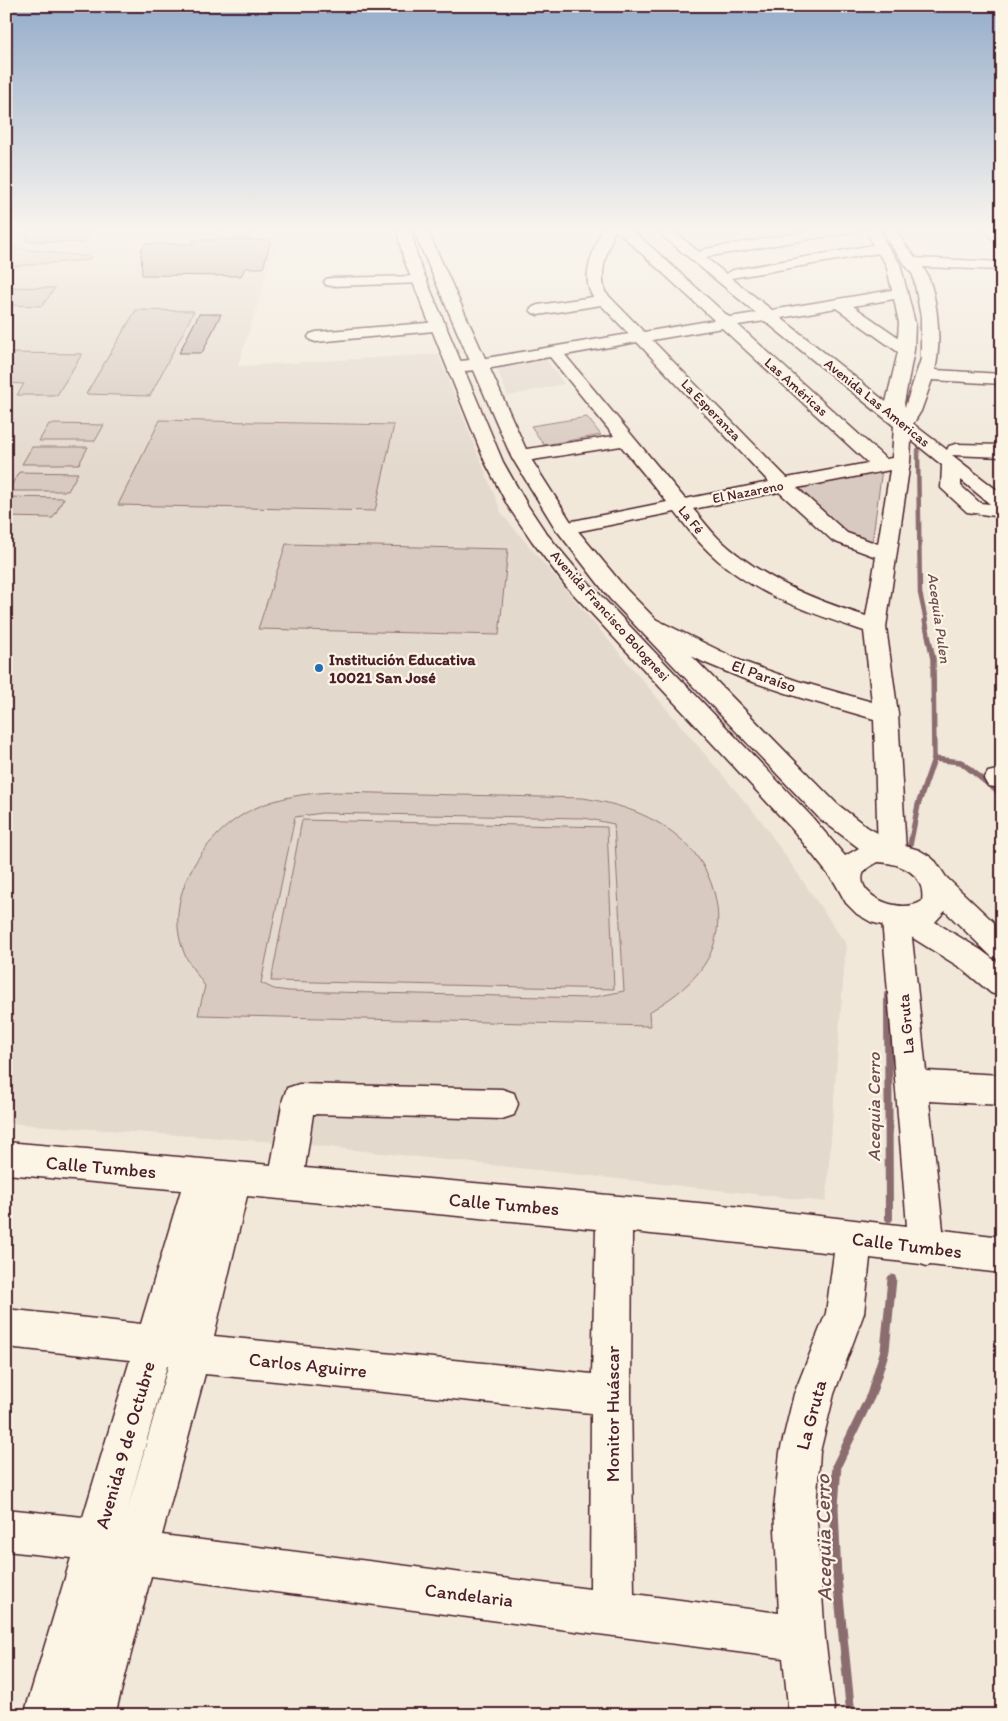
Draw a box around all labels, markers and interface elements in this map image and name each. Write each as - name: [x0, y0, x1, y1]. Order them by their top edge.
- street label: Las Américas: [761, 354, 831, 420]
- street label: Avenida Las Americas: [821, 355, 933, 451]
- street label: La Esperanza: [677, 376, 745, 445]
- street label: El Nazareno: [711, 477, 785, 507]
- street label: La Fé: [674, 502, 708, 538]
- street label: Avenida Francisco Bolognesi: [547, 547, 673, 685]
- water label: Acequia Pulen: [924, 572, 954, 664]
- place label: Institución Educativa 10021 San José: [329, 650, 476, 687]
- street label: El Paraíso: [729, 656, 799, 696]
- marker: Institución Educativa 10021 San José: [313, 662, 325, 674]
- street label: La Gruta: [894, 992, 918, 1055]
- water label: Acequia Cerro: [863, 1052, 885, 1161]
- street label: Calle Tumbes: [45, 1151, 157, 1183]
- street label: Calle Tumbes: [448, 1188, 560, 1220]
- street label: Calle Tumbes: [851, 1227, 963, 1263]
- street label: Monitor Huáscar: [601, 1345, 624, 1482]
- street label: Carlos Aguirre: [248, 1347, 368, 1383]
- street label: Avenida 9 de Octubre: [90, 1359, 160, 1531]
- street label: La Gruta: [791, 1377, 831, 1453]
- water label: Acequia Cerro: [809, 1473, 837, 1602]
- street label: Candelaria: [423, 1578, 515, 1612]

